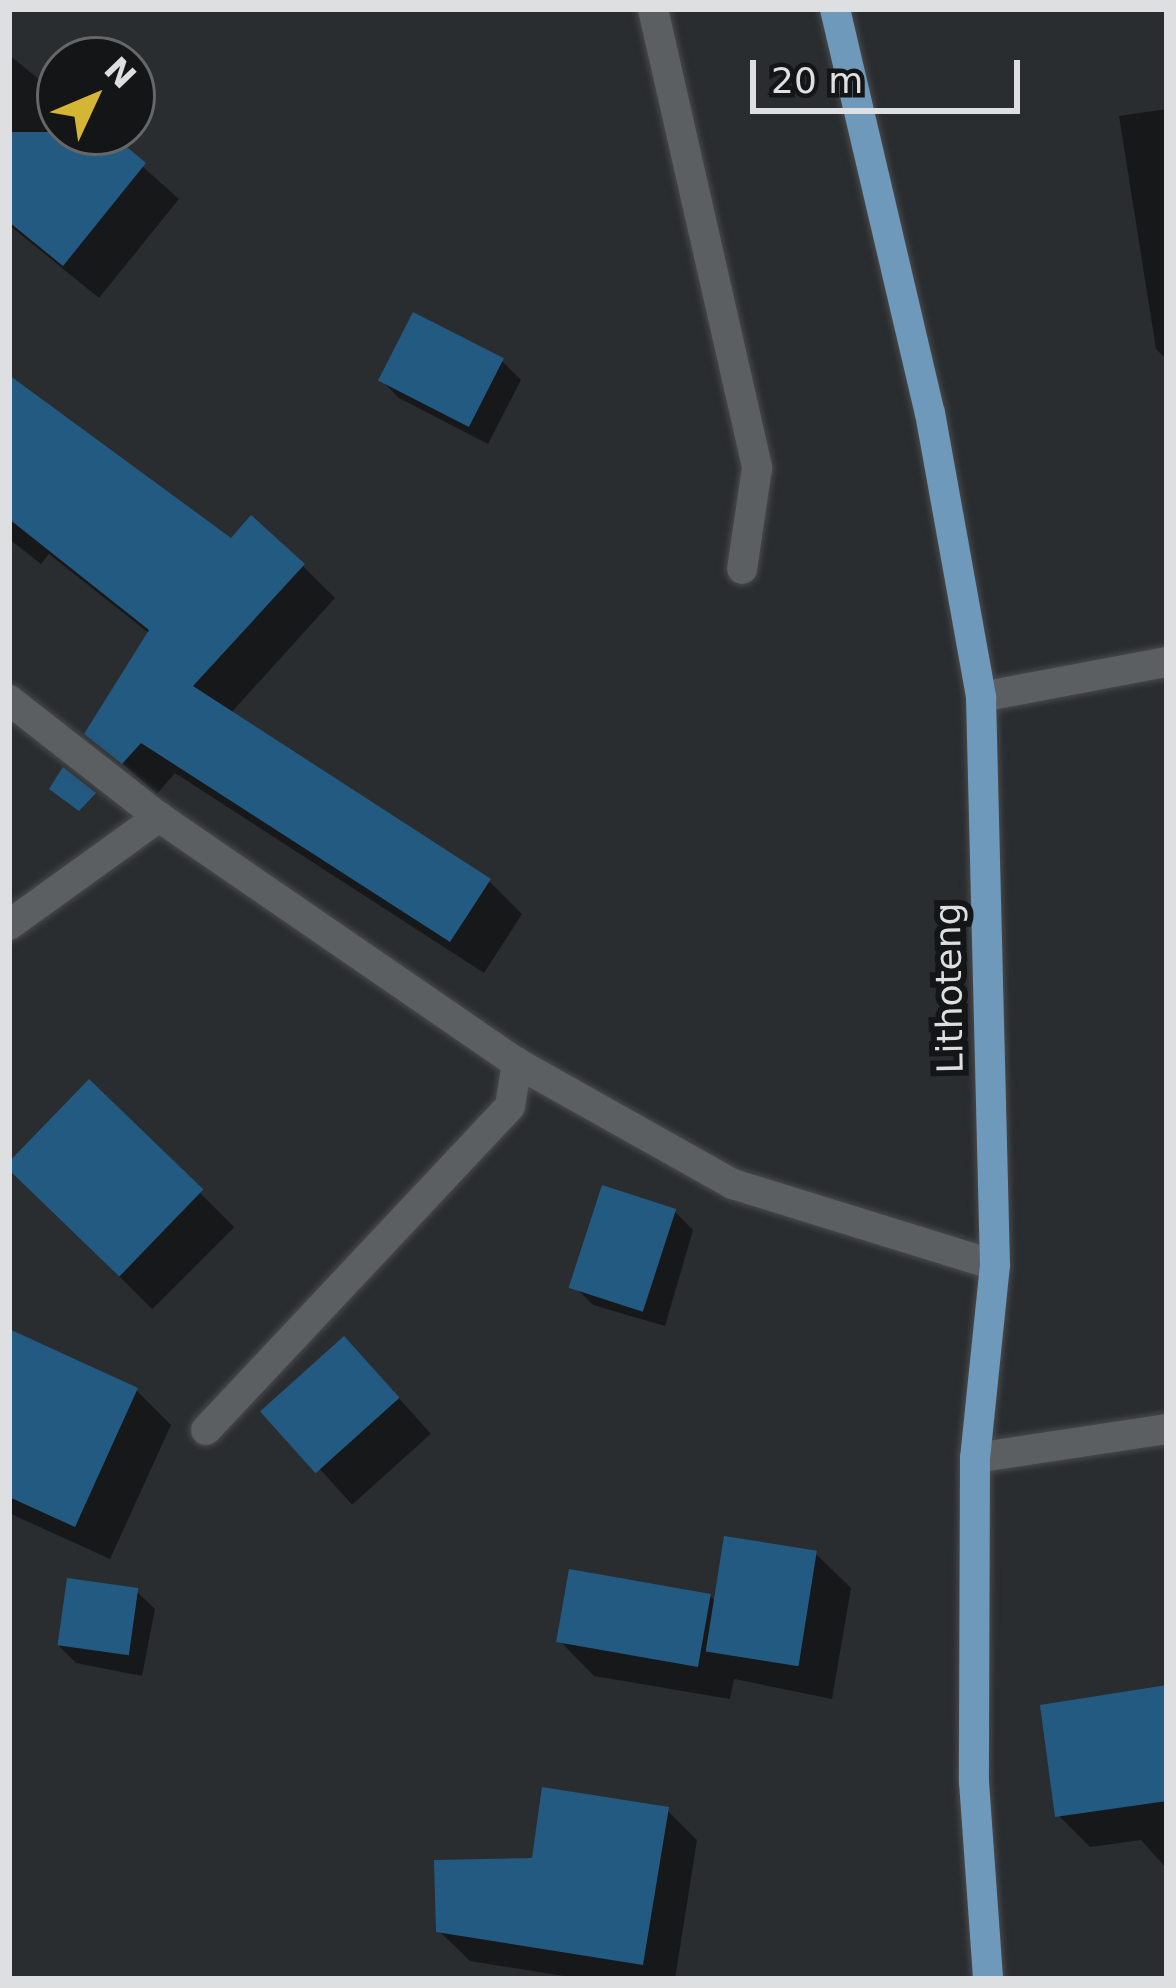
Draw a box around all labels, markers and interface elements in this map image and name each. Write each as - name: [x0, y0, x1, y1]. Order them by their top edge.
- north arrow: [36, 36, 156, 156]
- scale bar: [756, 36, 1026, 110]
- text: N: [96, 49, 144, 96]
- text: 20 m: [771, 60, 863, 101]
- street label: Lithoteng: [926, 902, 972, 1074]

